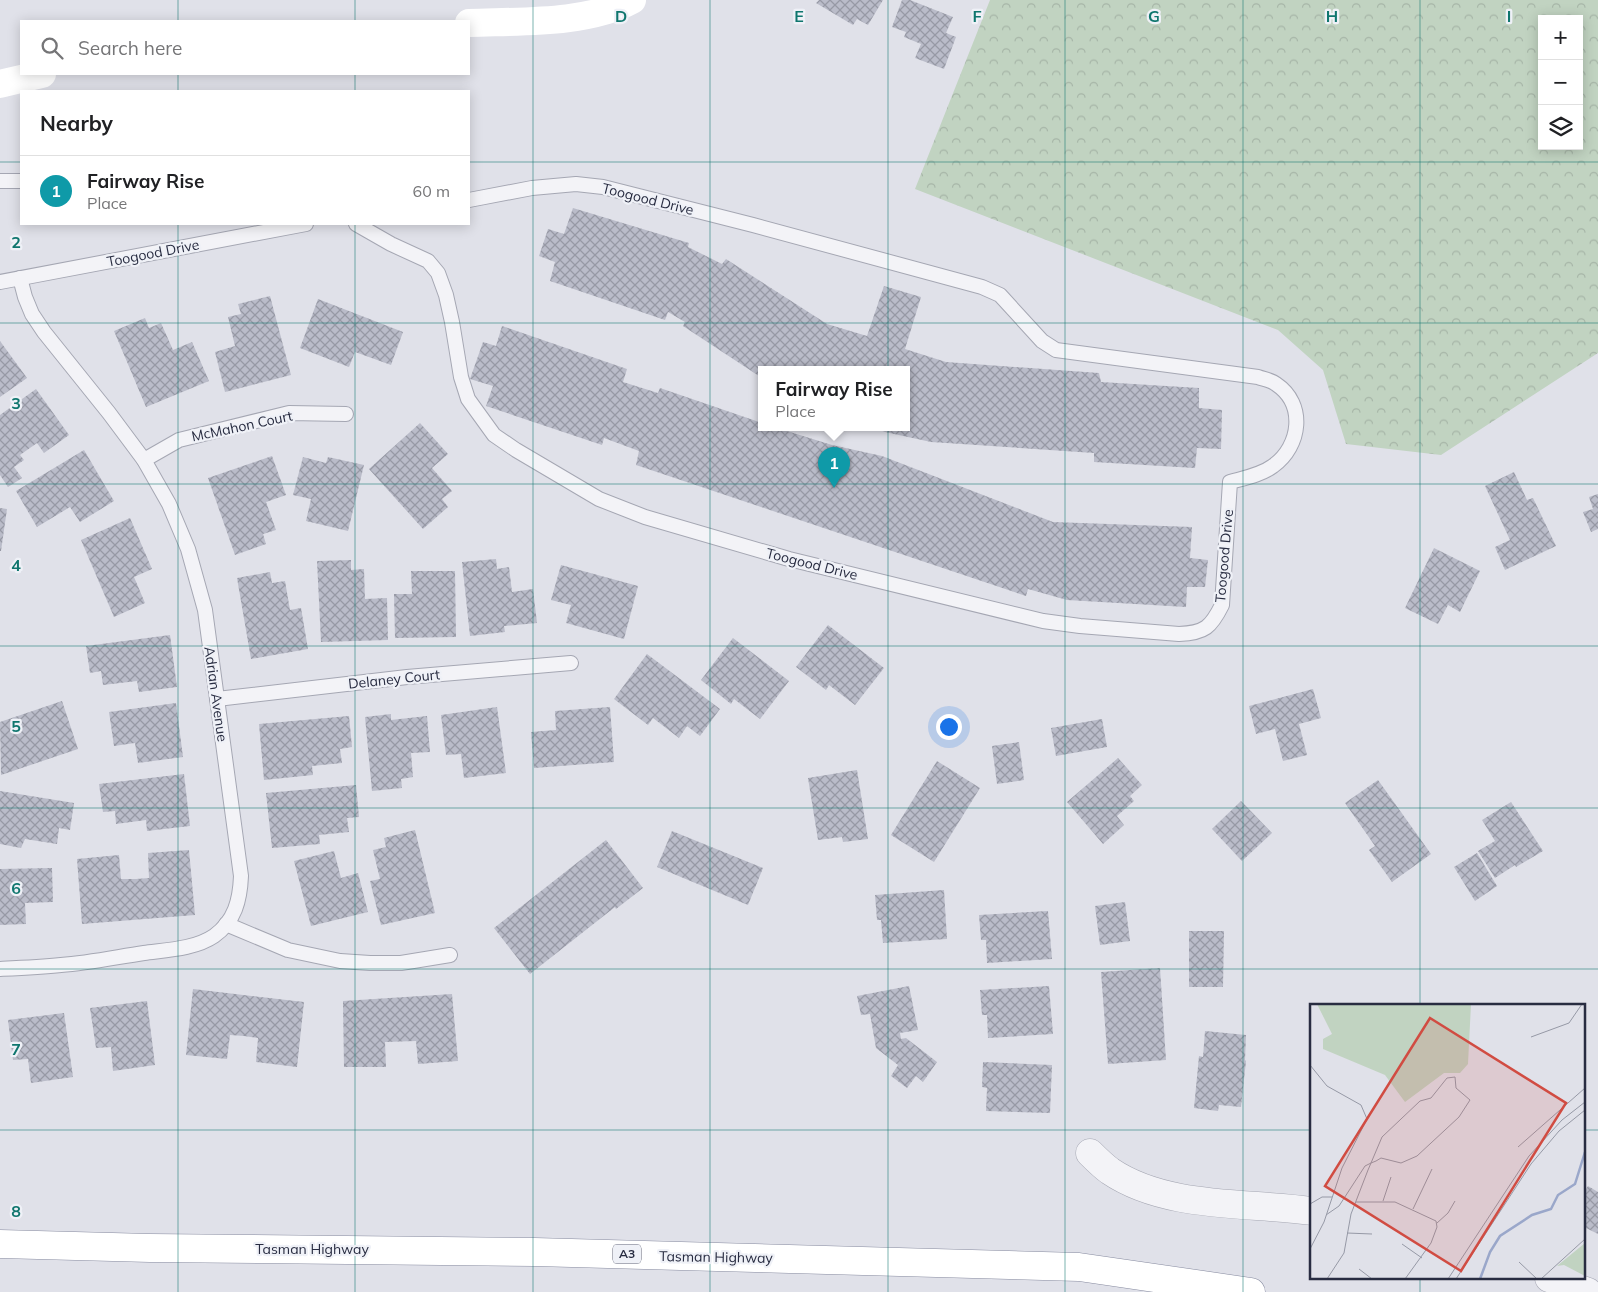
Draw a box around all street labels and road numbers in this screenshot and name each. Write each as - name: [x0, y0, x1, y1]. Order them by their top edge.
- street label: Toogood Drive: [600, 179, 696, 219]
- street label: Toogood Drive: [105, 235, 201, 271]
- street label: McMahon Court: [190, 406, 294, 446]
- street label: Toogood Drive: [1211, 509, 1237, 603]
- street label: Toogood Drive: [764, 544, 860, 584]
- street label: Adrian Avenue: [200, 645, 232, 743]
- street label: Delaney Court: [347, 665, 441, 693]
- street label: Tasman Highway: [255, 1240, 369, 1258]
- road number: A3: [613, 1244, 641, 1264]
- street label: Tasman Highway: [659, 1247, 774, 1267]

